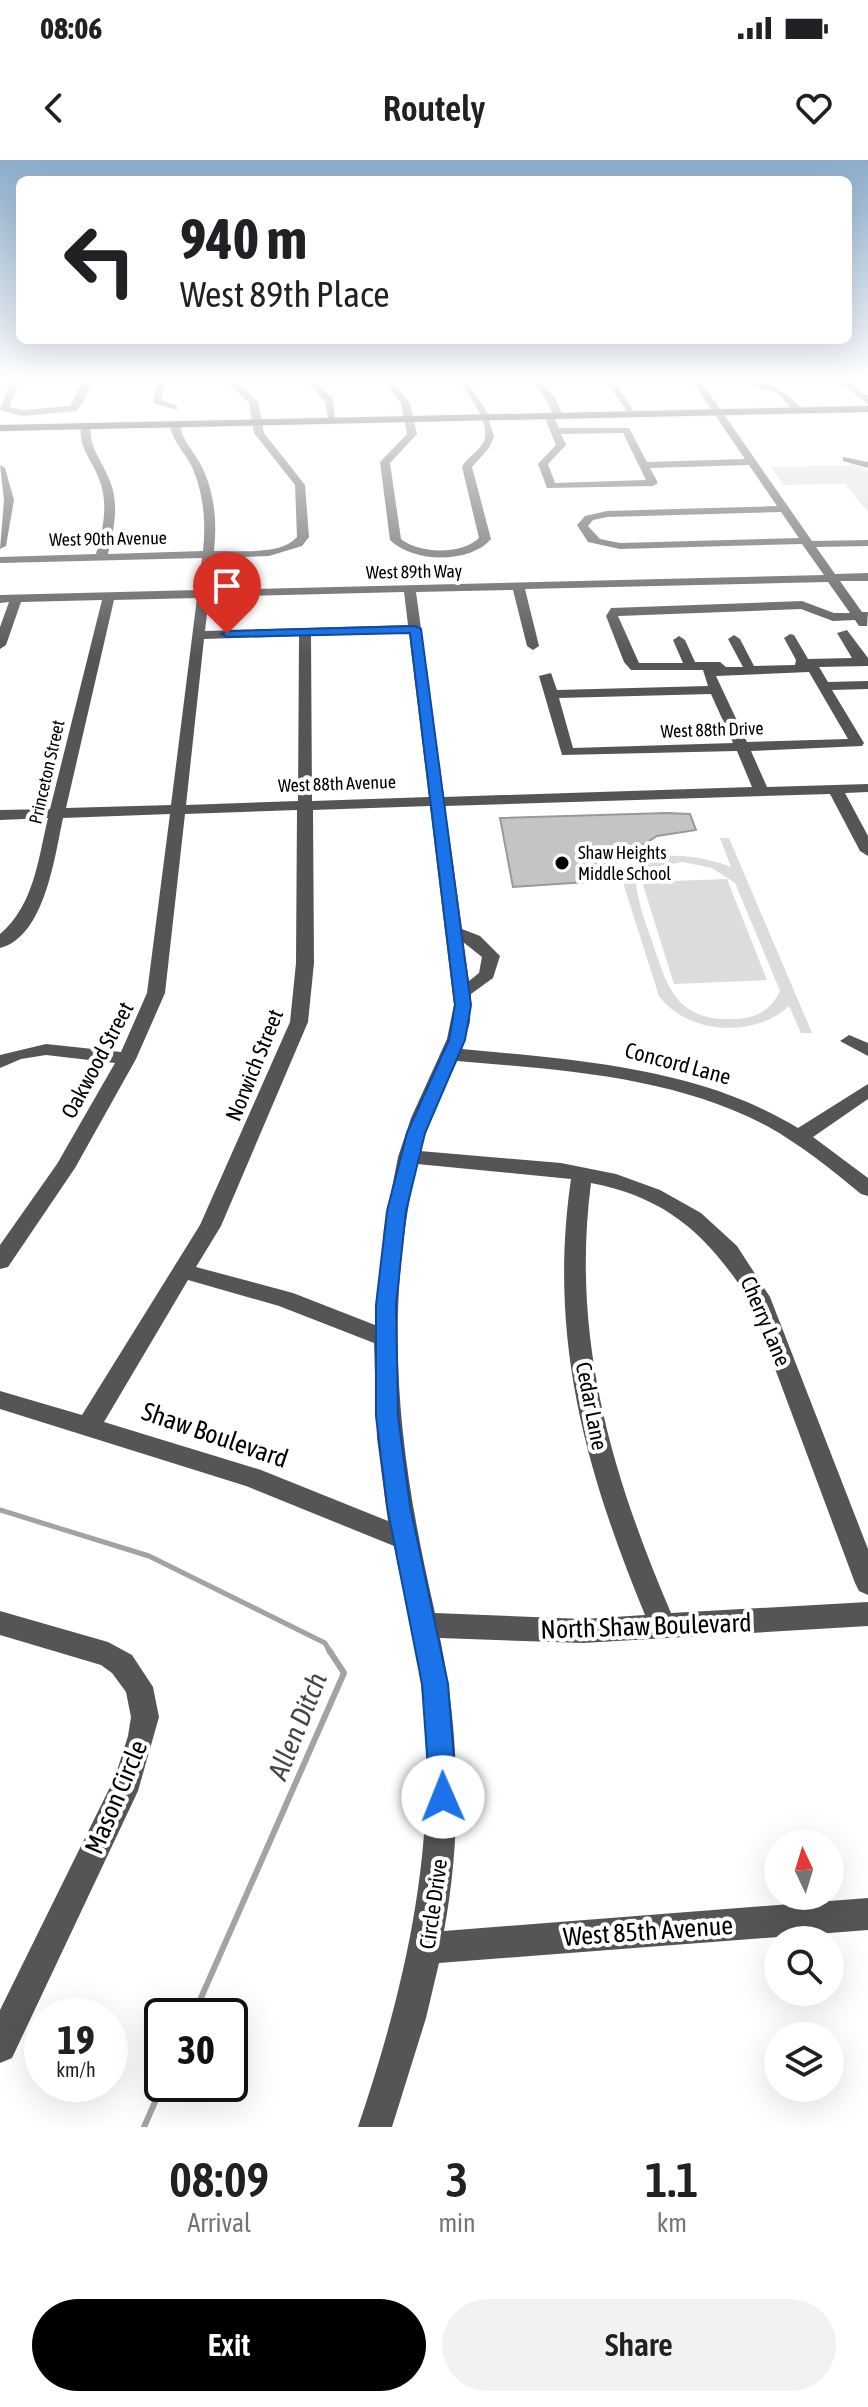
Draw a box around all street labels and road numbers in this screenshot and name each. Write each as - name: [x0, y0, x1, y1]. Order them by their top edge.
- street label: West 90th Avenue: [49, 527, 167, 550]
- street label: West 89th Way: [366, 560, 462, 583]
- street label: West 88th Drive: [660, 717, 764, 742]
- street label: Princeton Street: [24, 718, 69, 826]
- street label: West 88th Avenue: [278, 771, 396, 796]
- street label: Oakwood Street: [55, 997, 139, 1123]
- street label: Norwich Street: [220, 1005, 288, 1125]
- street label: Concord Lane: [622, 1036, 734, 1090]
- street label: Cherry Lane: [735, 1272, 797, 1370]
- street label: Cedar Lane: [571, 1360, 613, 1452]
- street label: Shaw Boulevard: [138, 1396, 292, 1474]
- street label: North Shaw Boulevard: [540, 1607, 752, 1645]
- street label: Mason Circle: [79, 1736, 153, 1858]
- street label: Circle Drive: [414, 1857, 452, 1951]
- street label: West 85th Avenue: [562, 1910, 734, 1952]

